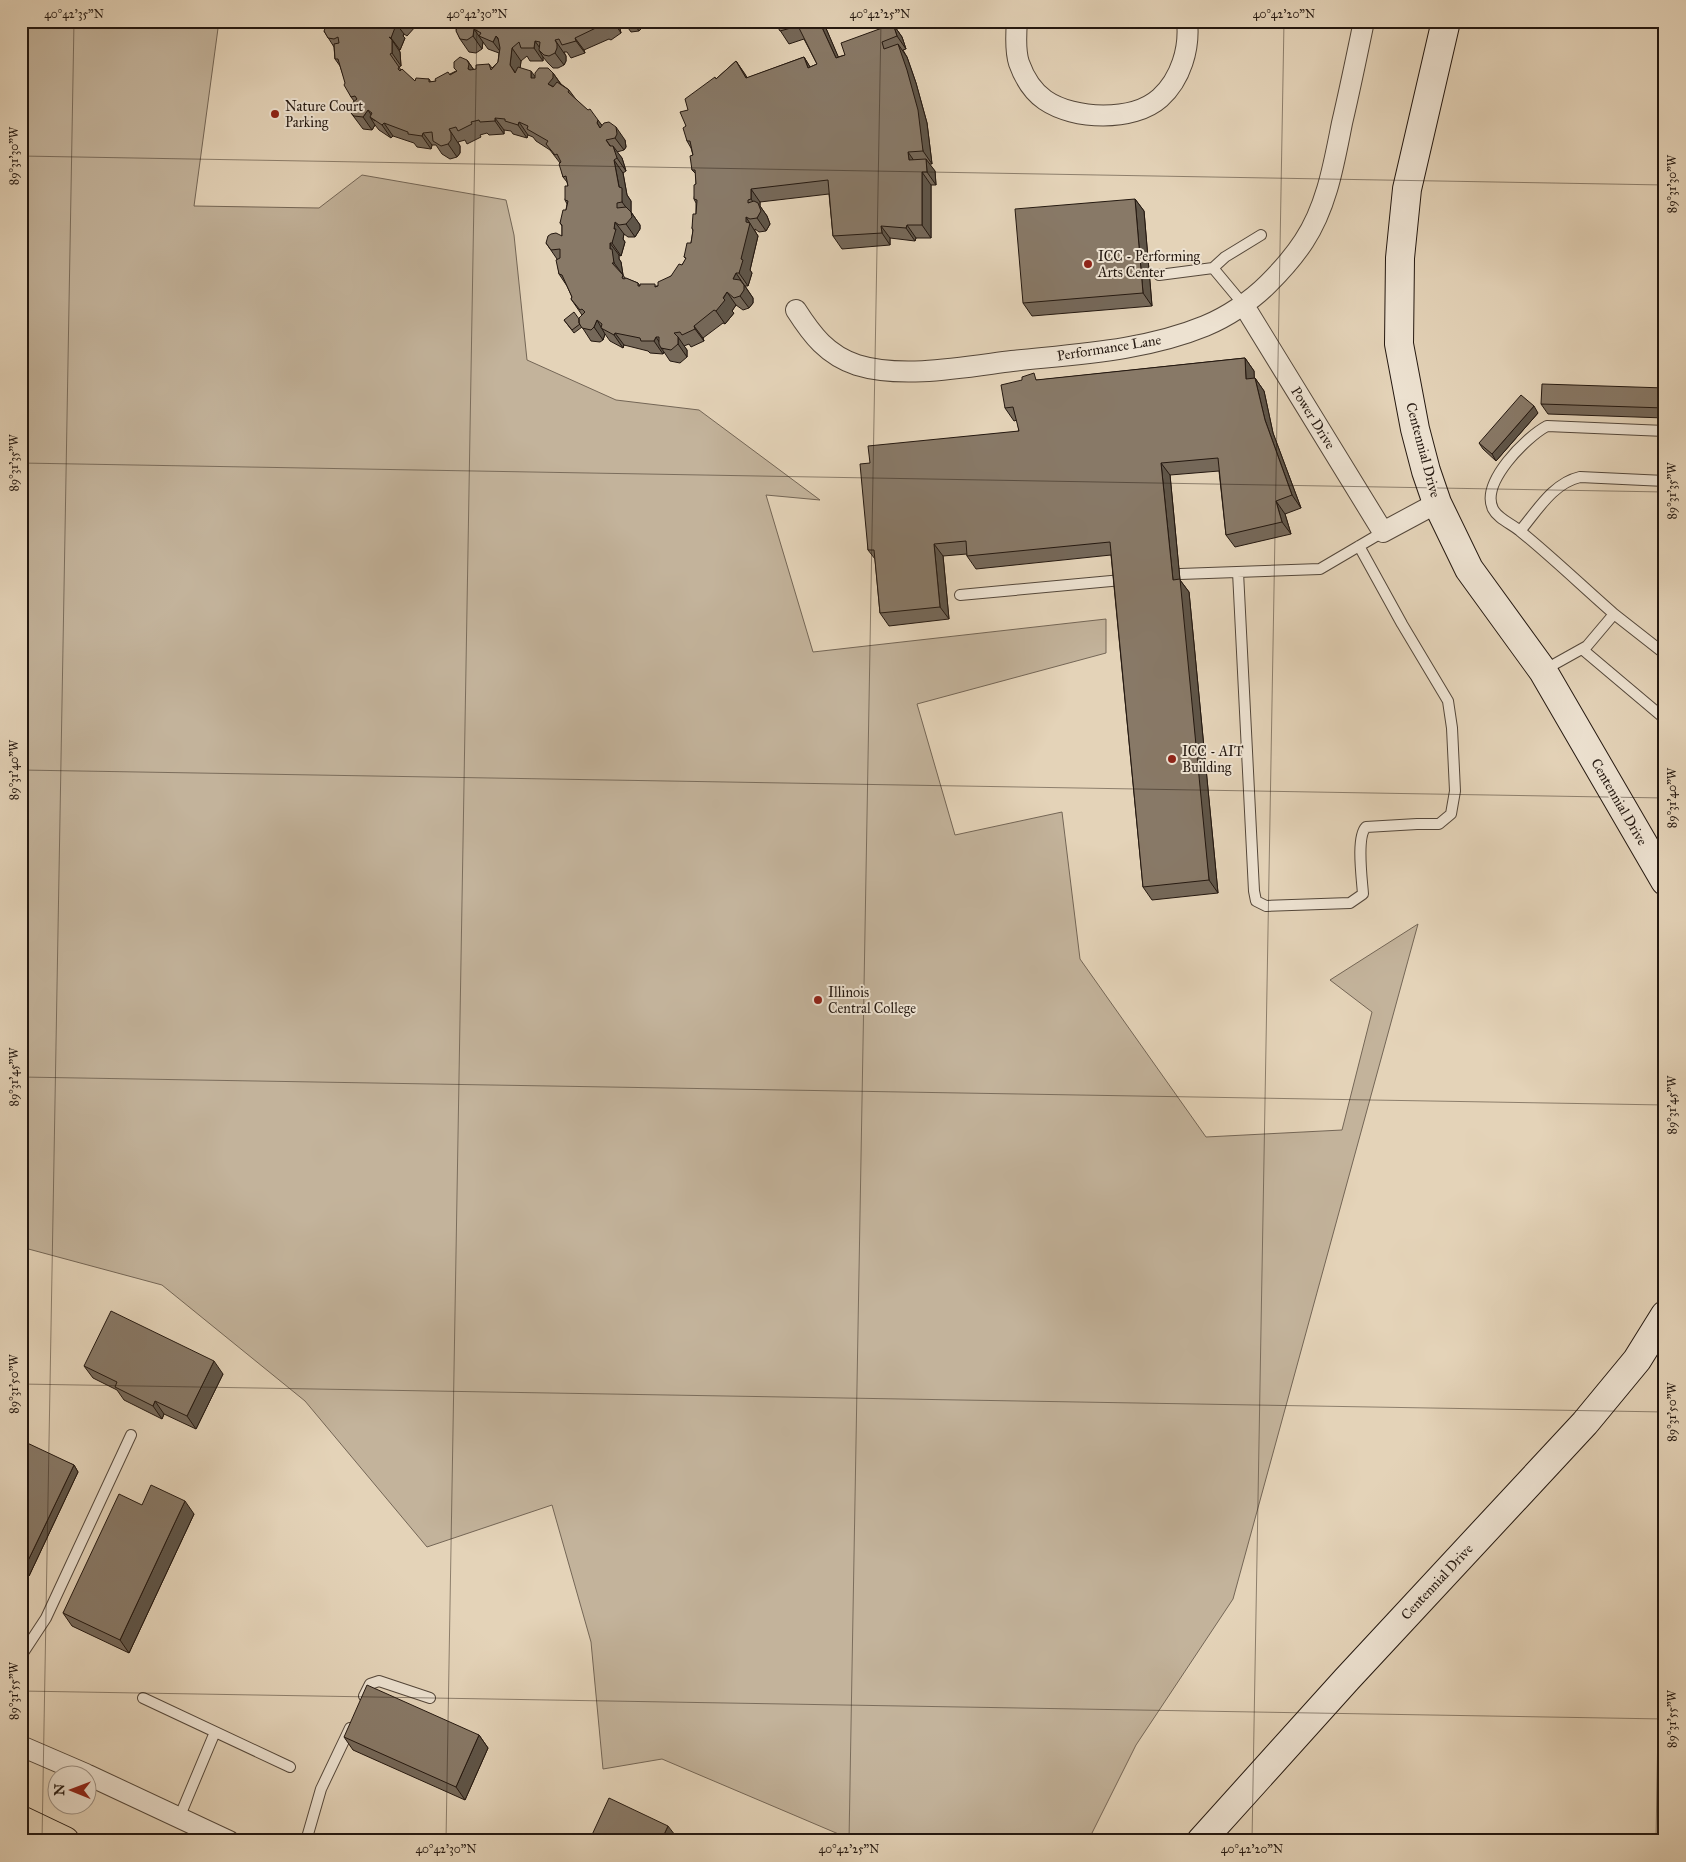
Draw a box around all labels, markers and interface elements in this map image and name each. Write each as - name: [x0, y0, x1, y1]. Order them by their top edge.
- text: 40°42'35"N: [44, 7, 104, 21]
- text: 40°42'30"N: [446, 7, 508, 21]
- text: 40°42'25"N: [850, 7, 910, 21]
- text: 40°42'20"N: [1253, 7, 1315, 21]
- place label: Nature Court Parking: [285, 98, 363, 131]
- marker: Nature Court Parking: [269, 108, 281, 120]
- text: 89°31'30"W: [7, 126, 21, 185]
- text: 89°31'30"W: [1665, 154, 1679, 213]
- place label: ICC - Performing Arts Center: [1097, 248, 1201, 281]
- marker: ICC - Performing Arts Center: [1082, 258, 1094, 270]
- street label: Performance Lane: [1056, 331, 1163, 365]
- street label: Power Drive: [1287, 384, 1339, 452]
- street label: Centennial Drive: [1402, 401, 1444, 500]
- text: 89°31'35"W: [7, 434, 21, 492]
- text: 89°31'35"W: [1665, 462, 1679, 520]
- text: 89°31'40"W: [7, 739, 21, 800]
- place label: ICC - AIT Building: [1182, 743, 1244, 776]
- marker: ICC - AIT Building: [1166, 753, 1178, 765]
- street label: Centennial Drive: [1587, 755, 1651, 849]
- text: 89°31'40"W: [1665, 767, 1679, 828]
- place label: Illinois Central College: [828, 984, 916, 1017]
- marker: Illinois Central College: [812, 994, 824, 1006]
- text: 89°31'45"W: [7, 1047, 21, 1106]
- text: 89°31'45"W: [1665, 1075, 1679, 1134]
- text: 89°31'50"W: [7, 1354, 21, 1414]
- text: 89°31'50"W: [1665, 1382, 1679, 1442]
- street label: Centennial Drive: [1397, 1540, 1477, 1624]
- text: 89°31'55"W: [7, 1661, 21, 1720]
- text: 89°31'55"W: [1665, 1689, 1679, 1748]
- north arrow: [48, 1764, 98, 1814]
- text: N: [51, 1784, 68, 1796]
- text: 40°42'30"N: [415, 1842, 477, 1856]
- text: 40°42'25"N: [819, 1842, 879, 1856]
- text: 40°42'20"N: [1221, 1842, 1283, 1856]

